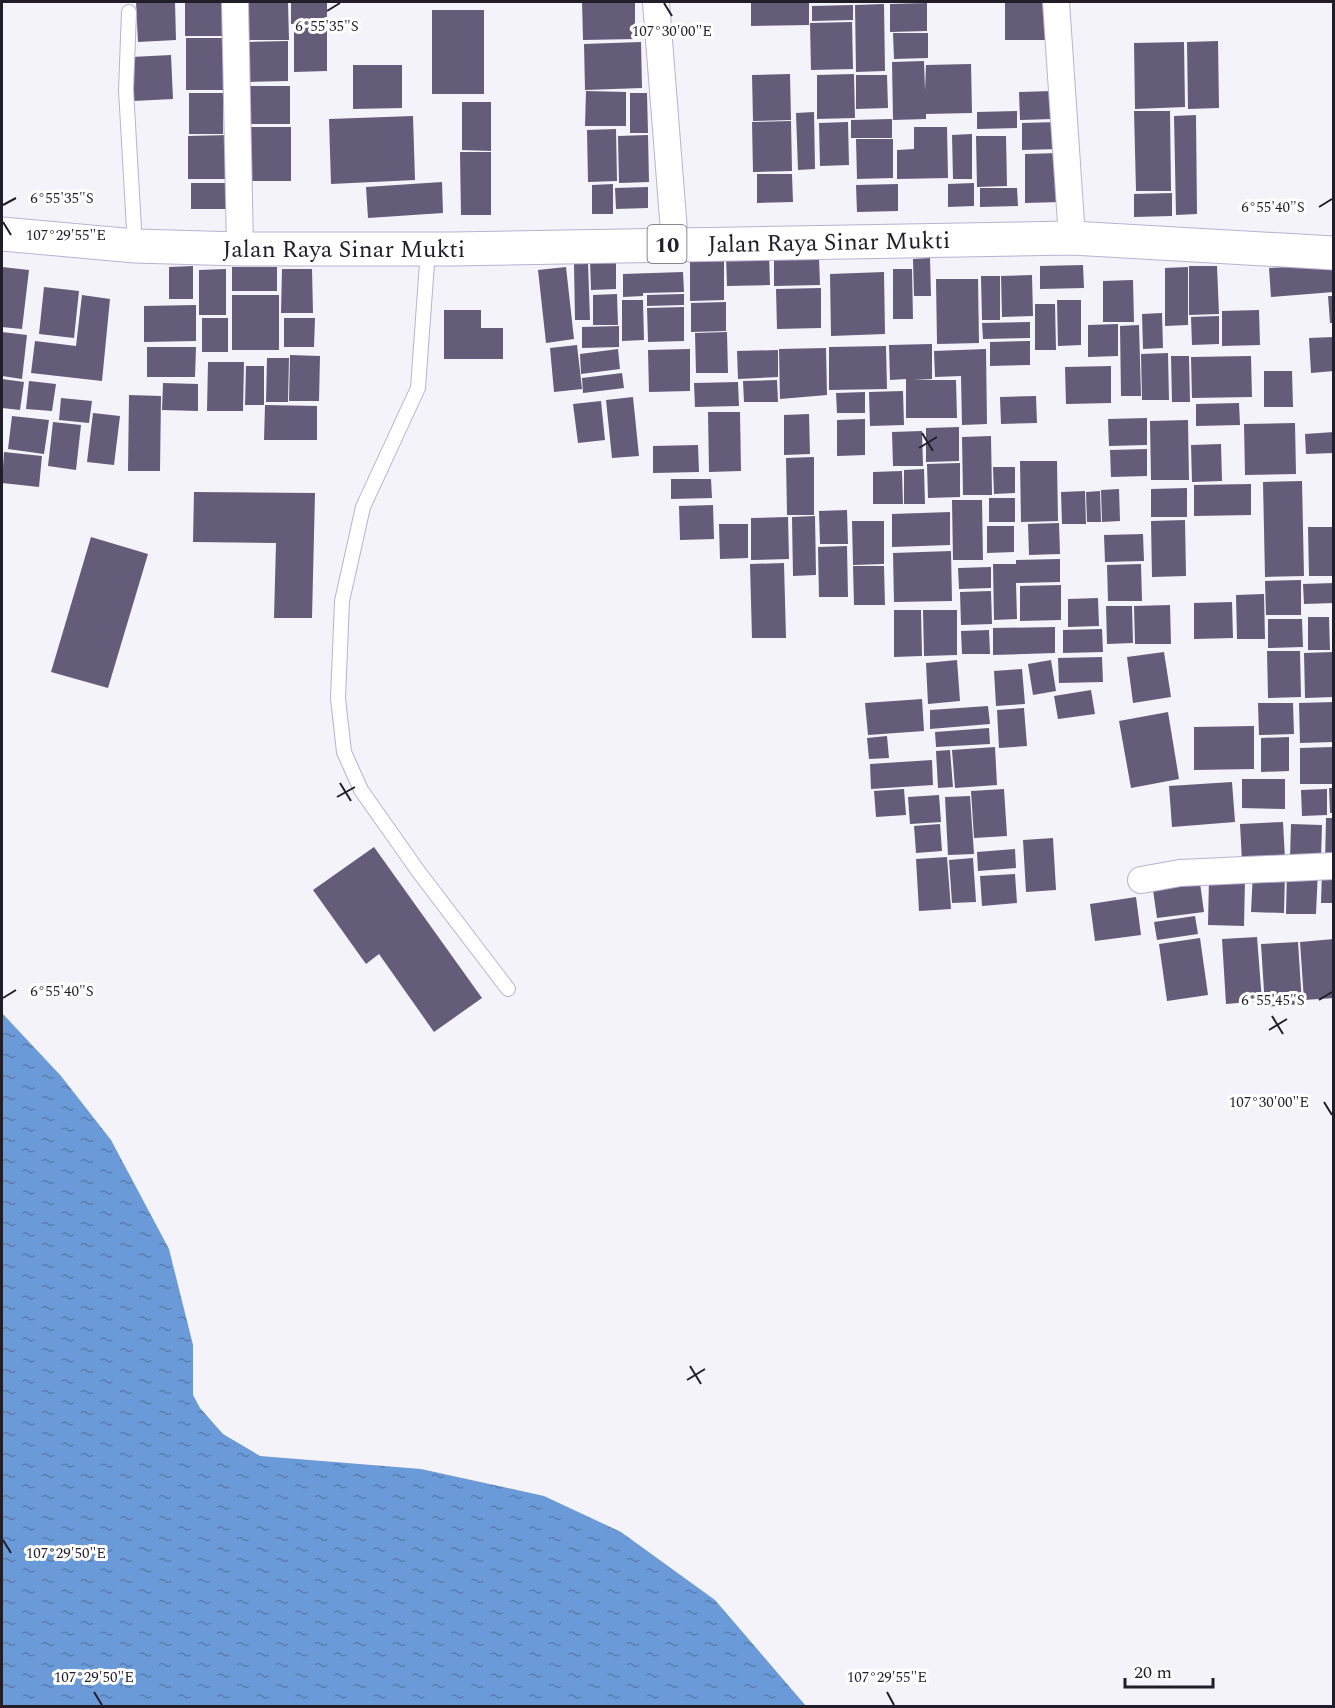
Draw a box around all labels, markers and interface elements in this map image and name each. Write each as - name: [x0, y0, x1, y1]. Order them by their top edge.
- text: 6°55'35"S: [295, 15, 359, 38]
- text: 107°30'00"E: [632, 20, 712, 43]
- text: 6°55'35"S: [30, 187, 94, 210]
- text: 6°55'40"S: [1241, 196, 1305, 219]
- street label: Jalan Raya Sinar Mukti: [707, 223, 951, 263]
- text: 107°29'55"E: [26, 224, 106, 247]
- road number: 10: [648, 225, 686, 263]
- street label: Jalan Raya Sinar Mukti: [223, 232, 465, 268]
- text: 6°55'40"S: [30, 980, 94, 1003]
- text: 6°55'45"S: [1241, 989, 1305, 1012]
- text: 107°30'00"E: [1229, 1091, 1309, 1114]
- text: 107°29'50"E: [26, 1542, 106, 1565]
- scale bar: [1125, 1651, 1214, 1689]
- text: 20 m: [1134, 1659, 1172, 1686]
- text: 107°29'50"E: [54, 1666, 134, 1689]
- text: 107°29'55"E: [847, 1666, 927, 1689]

